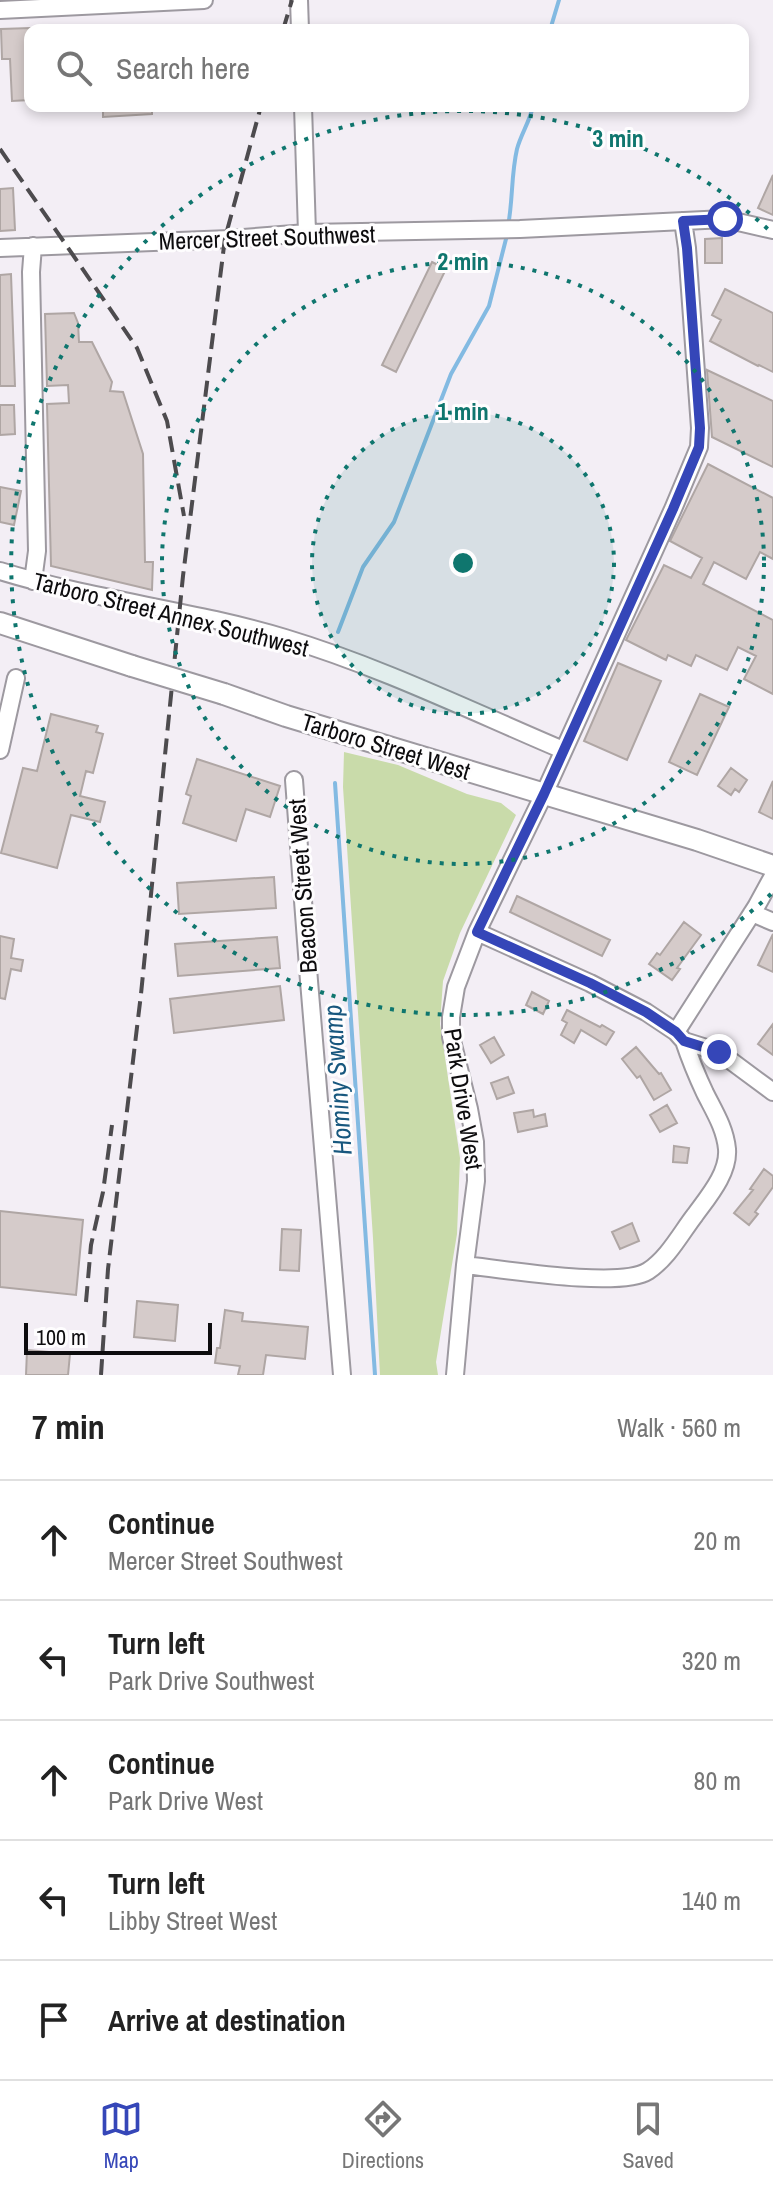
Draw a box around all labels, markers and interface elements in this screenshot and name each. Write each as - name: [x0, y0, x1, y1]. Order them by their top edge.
- search box: [24, 24, 749, 112]
- icon: search: [52, 46, 96, 90]
- text: Search here: [116, 48, 250, 88]
- text: 3 min: [592, 122, 644, 154]
- route start: [707, 201, 743, 237]
- street label: Mercer Street Southwest: [158, 217, 376, 257]
- text: 2 min: [437, 245, 489, 277]
- text: 1 min: [437, 395, 489, 427]
- centre of rings: [449, 549, 477, 577]
- street label: Tarboro Street Annex Southwest: [30, 564, 313, 664]
- street label: Tarboro Street West: [298, 705, 475, 787]
- street label: Beacon Street West: [280, 797, 324, 974]
- water label: Hominy Swamp: [314, 1004, 360, 1156]
- street label: Park Drive West: [437, 1026, 491, 1173]
- route end: [701, 1034, 737, 1070]
- scale bar: [24, 1319, 212, 1355]
- text: 100 m: [36, 1322, 86, 1352]
- text: 7 min: [32, 1404, 105, 1450]
- text: Walk · 560 m: [617, 1410, 741, 1445]
- text: Continue: [108, 1503, 215, 1543]
- icon: ahead: [32, 1518, 76, 1562]
- text: 20 m: [694, 1523, 741, 1558]
- text: Mercer Street Southwest: [108, 1543, 343, 1578]
- text: Turn left: [108, 1623, 205, 1663]
- icon: left: [32, 1638, 76, 1682]
- text: 320 m: [682, 1643, 741, 1678]
- text: Park Drive Southwest: [108, 1663, 314, 1698]
- text: Continue: [108, 1743, 215, 1783]
- icon: ahead: [32, 1758, 76, 1802]
- text: 80 m: [694, 1763, 741, 1798]
- text: Park Drive West: [108, 1783, 263, 1818]
- text: Turn left: [108, 1863, 205, 1903]
- icon: left: [32, 1878, 76, 1922]
- text: 140 m: [682, 1883, 741, 1918]
- text: Libby Street West: [108, 1903, 277, 1938]
- icon: arrive: [32, 1998, 76, 2042]
- text: Arrive at destination: [108, 2000, 346, 2040]
- tab: Map: [99, 2097, 143, 2175]
- tab: Directions: [342, 2097, 424, 2175]
- tab: Saved: [623, 2097, 674, 2175]

